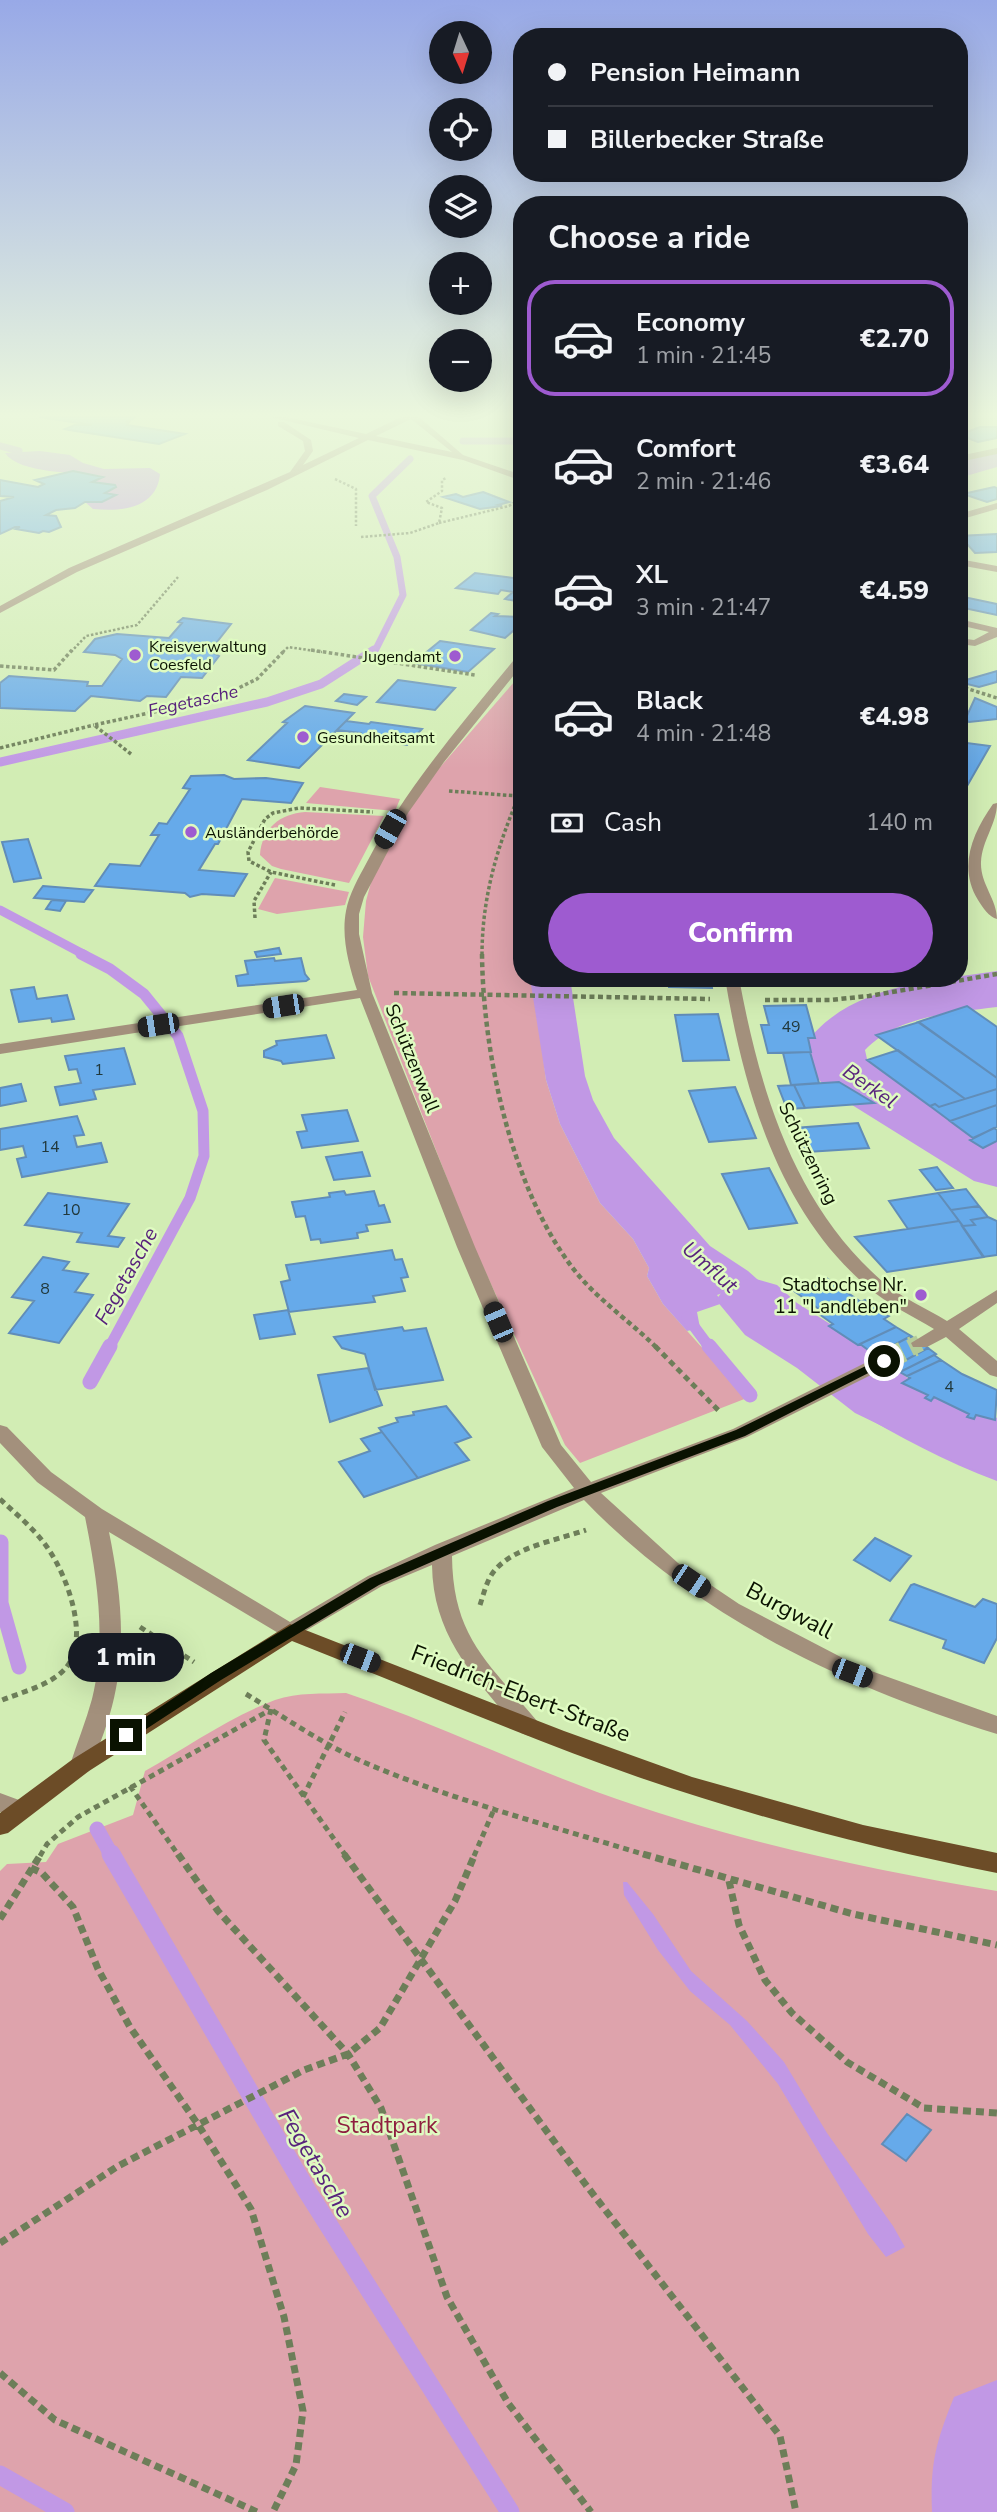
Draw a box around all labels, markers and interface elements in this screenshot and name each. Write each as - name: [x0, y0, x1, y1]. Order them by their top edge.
- north arrow: [429, 21, 492, 84]
- map controls: [429, 21, 492, 392]
- text: Pension Heimann: [590, 55, 800, 90]
- button: locate: [429, 98, 492, 161]
- text: Billerbecker Straße: [590, 122, 824, 157]
- button: layers: [429, 175, 492, 238]
- text: Choose a ride: [548, 216, 750, 259]
- button: +: [429, 252, 492, 315]
- text: Economy: [636, 305, 745, 340]
- icon: car: [552, 307, 615, 370]
- text: €2.70: [860, 321, 929, 356]
- button: −: [429, 329, 492, 392]
- text: 1 min · 21:45: [636, 340, 771, 371]
- text: Comfort: [636, 431, 736, 466]
- icon: car: [552, 433, 615, 496]
- text: €3.64: [860, 447, 929, 482]
- text: 2 min · 21:46: [636, 466, 771, 497]
- text: XL: [636, 557, 668, 592]
- icon: car: [552, 559, 615, 622]
- text: €4.59: [860, 573, 929, 608]
- text: 3 min · 21:47: [636, 592, 771, 623]
- place label: Kreisverwaltung Coesfeld: [149, 636, 267, 676]
- place label: Jugendamt: [362, 646, 441, 668]
- marker: Kreisverwaltung Coesfeld: [127, 647, 143, 663]
- marker: Jugendamt: [447, 648, 463, 664]
- water label: Fegetasche: [146, 679, 241, 723]
- text: Black: [636, 683, 703, 718]
- icon: car: [552, 685, 615, 748]
- text: €4.98: [860, 699, 929, 734]
- text: 4 min · 21:48: [636, 718, 771, 749]
- place label: Gesundheitsamt: [317, 727, 435, 749]
- marker: Gesundheitsamt: [295, 729, 311, 745]
- icon: cash: [548, 804, 586, 842]
- text: Cash: [604, 805, 662, 840]
- car: [371, 806, 410, 852]
- text: 140 m: [866, 807, 933, 838]
- place label: Ausländerbehörde: [205, 822, 339, 844]
- marker: Ausländerbehörde: [183, 824, 199, 840]
- button: Confirm: [548, 893, 933, 973]
- car: [261, 992, 306, 1020]
- street label: Schützenwall: [378, 1000, 446, 1117]
- car: [136, 1011, 181, 1039]
- house number: 49: [781, 1016, 801, 1038]
- water label: Berkel: [837, 1057, 903, 1115]
- house number: 1: [94, 1059, 104, 1081]
- street label: Schützenring: [772, 1098, 844, 1209]
- house number: 14: [40, 1136, 60, 1158]
- house number: 10: [61, 1199, 81, 1221]
- water label: Fegetasche: [88, 1222, 164, 1330]
- water label: Umflut: [676, 1235, 744, 1300]
- place label: Stadtochse Nr. 11 "Landleben": [775, 1272, 907, 1320]
- house number: 8: [40, 1278, 50, 1300]
- marker: Stadtochse Nr. 11 "Landleben": [913, 1287, 929, 1303]
- car: [481, 1299, 516, 1345]
- route start: [868, 1345, 900, 1377]
- house number: 4: [944, 1376, 954, 1398]
- car: [668, 1561, 715, 1601]
- street label: Burgwall: [741, 1574, 839, 1647]
- callout: 1 min: [68, 1634, 184, 1682]
- street label: Friedrich-Ebert-Straße: [407, 1637, 635, 1750]
- car: [337, 1641, 384, 1675]
- text: 1 min: [96, 1642, 156, 1673]
- car: [829, 1656, 876, 1690]
- route end: [110, 1719, 142, 1751]
- water label: Fegetasche: [271, 2102, 361, 2224]
- park label: Stadtpark: [336, 2110, 438, 2141]

